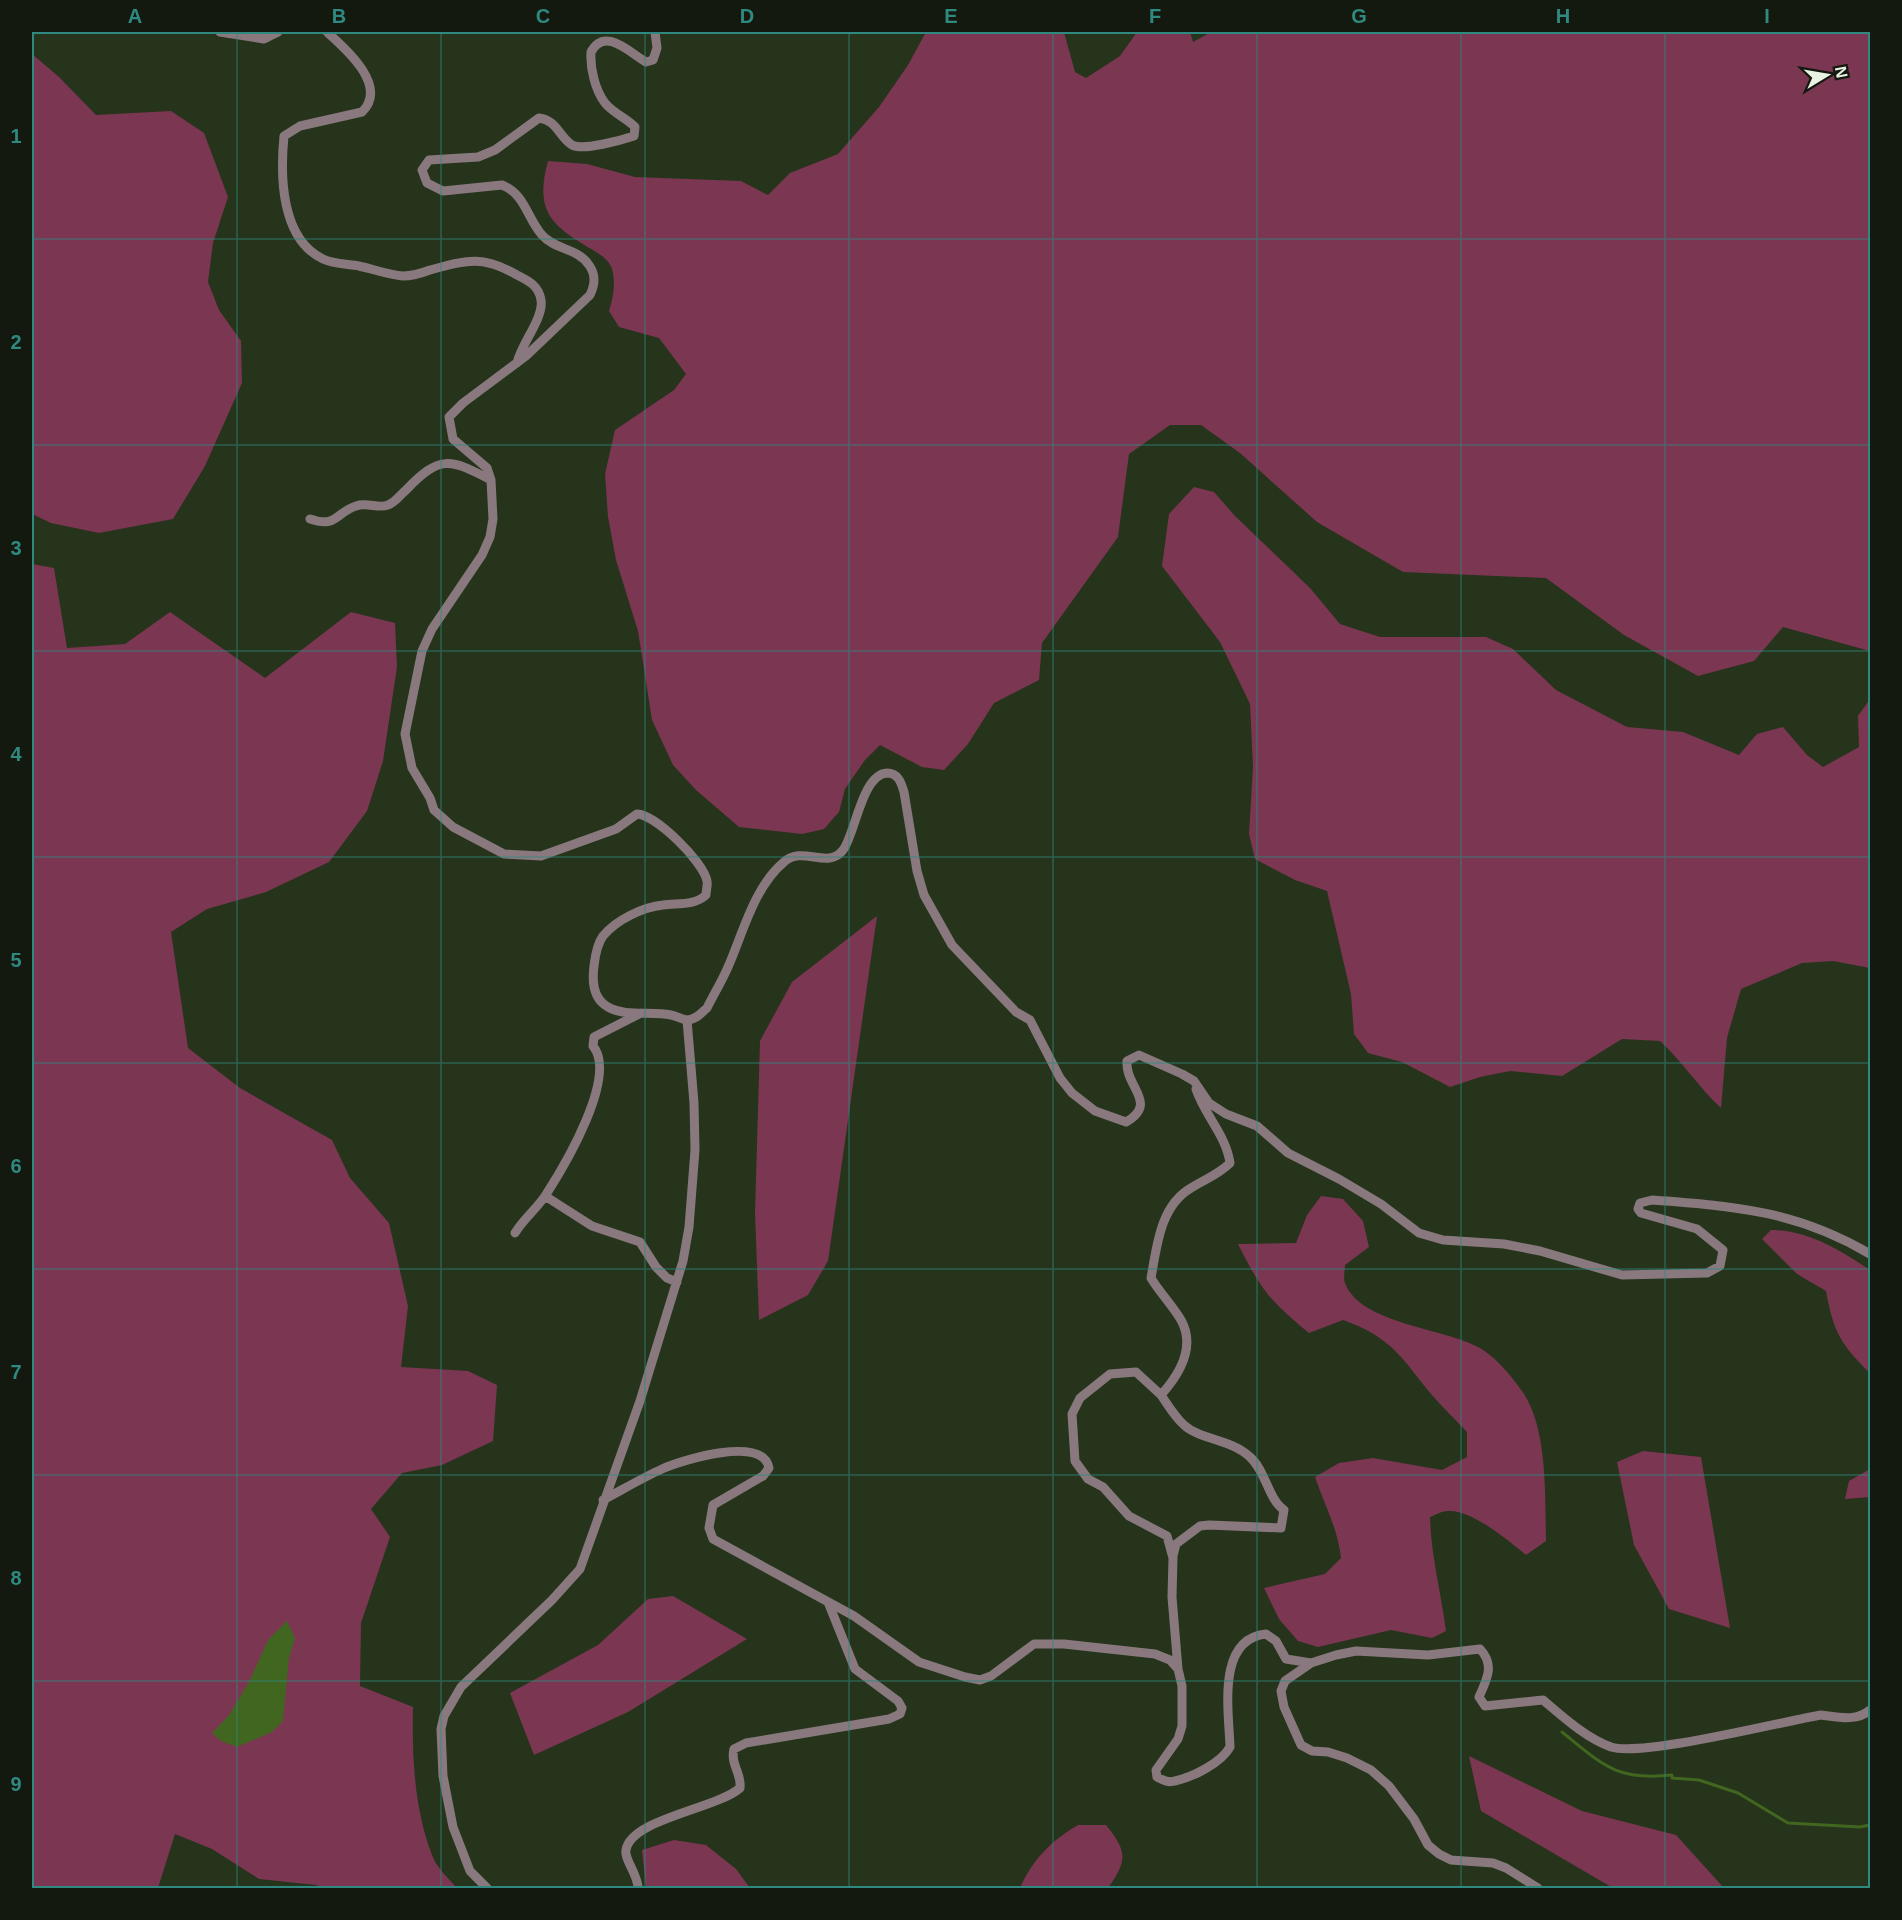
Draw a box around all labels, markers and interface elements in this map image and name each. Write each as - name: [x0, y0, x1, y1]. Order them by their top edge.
- text: A: [128, 5, 142, 27]
- text: B: [332, 5, 346, 27]
- text: C: [536, 5, 550, 27]
- text: D: [740, 5, 754, 27]
- text: E: [944, 5, 958, 27]
- text: F: [1149, 5, 1161, 27]
- text: G: [1351, 5, 1367, 27]
- text: H: [1556, 5, 1570, 27]
- text: I: [1764, 5, 1770, 27]
- north arrow: [1797, 45, 1857, 105]
- text: N: [1832, 65, 1851, 80]
- text: 1: [10, 125, 22, 147]
- text: 2: [10, 331, 22, 353]
- text: 3: [10, 537, 22, 559]
- text: 4: [10, 743, 22, 765]
- text: 5: [10, 949, 22, 971]
- text: 6: [10, 1155, 22, 1177]
- text: 7: [10, 1361, 22, 1383]
- text: 8: [10, 1567, 22, 1589]
- text: 9: [10, 1773, 22, 1795]

